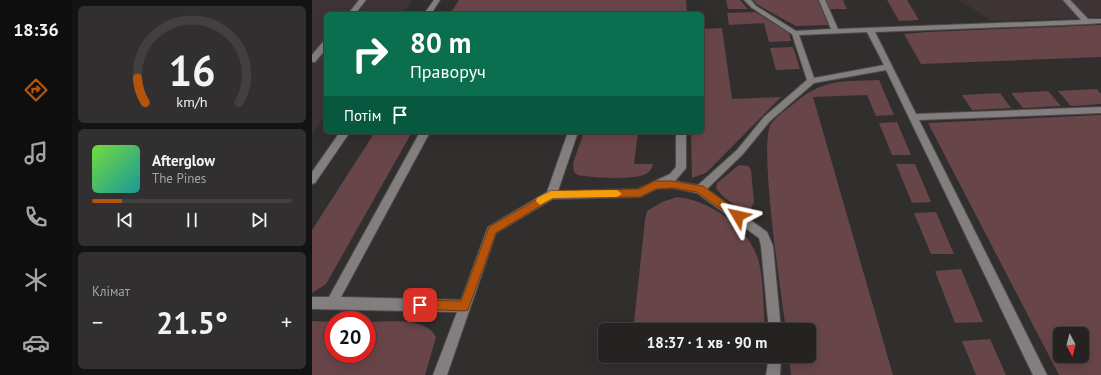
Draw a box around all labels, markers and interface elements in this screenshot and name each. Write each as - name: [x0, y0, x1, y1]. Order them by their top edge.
- text: 18:36: [13, 18, 59, 41]
- text: 80 m: [410, 24, 471, 61]
- icon: right: [344, 28, 396, 80]
- text: 16: [168, 43, 216, 96]
- text: Праворуч: [410, 60, 486, 83]
- icon: directions: [22, 76, 50, 104]
- text: km/h: [176, 91, 208, 110]
- icon: arrive: [389, 104, 411, 126]
- text: Потім: [344, 106, 381, 125]
- icon: music: [22, 139, 50, 167]
- text: Afterglow: [152, 151, 215, 170]
- text: The Pines: [152, 170, 206, 187]
- position arrow: [717, 195, 759, 237]
- icon: phone: [22, 203, 50, 231]
- icon: previous: [114, 209, 136, 231]
- icon: pause: [181, 209, 203, 231]
- icon: next: [248, 209, 270, 231]
- icon: climate: [22, 266, 50, 294]
- text: Клімат: [92, 283, 130, 300]
- pin: [403, 288, 437, 322]
- icon: arrive: [409, 294, 431, 316]
- text: 21.5°: [156, 303, 228, 342]
- text: −: [92, 308, 103, 336]
- text: +: [281, 308, 292, 336]
- speed limit sign: 20: [324, 311, 376, 363]
- north arrow: [1053, 327, 1089, 363]
- map controls: [1053, 327, 1089, 363]
- icon: car: [22, 329, 50, 357]
- text: 18:37 · 1 хв · 90 m: [647, 333, 767, 352]

